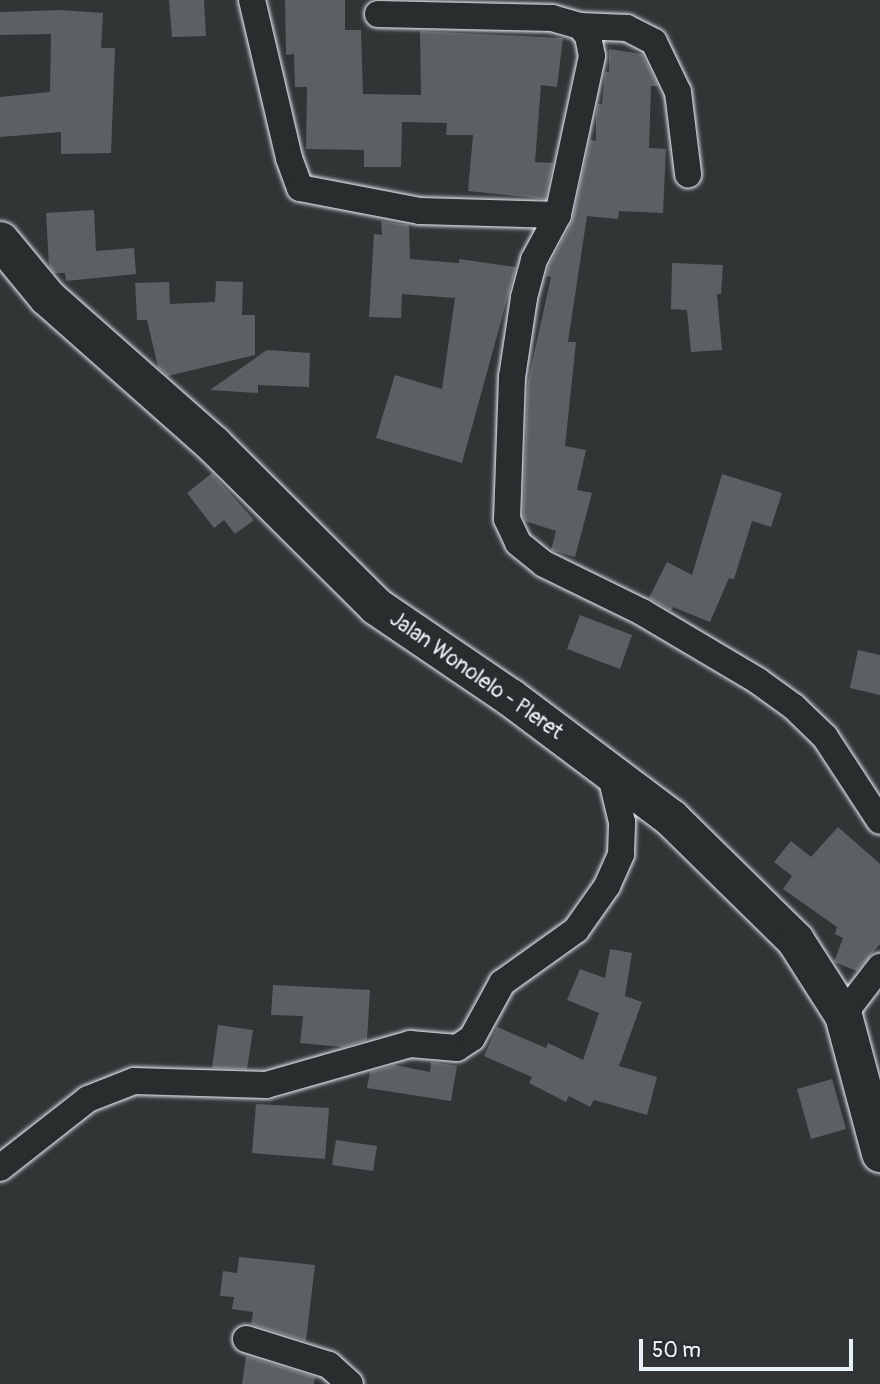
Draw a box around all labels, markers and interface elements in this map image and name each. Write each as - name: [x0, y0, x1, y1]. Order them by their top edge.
- street label: Jalan Wonolelo - Pleret: [385, 607, 567, 745]
- scale bar: [642, 1324, 856, 1368]
- text: 50 m: [652, 1337, 701, 1364]

